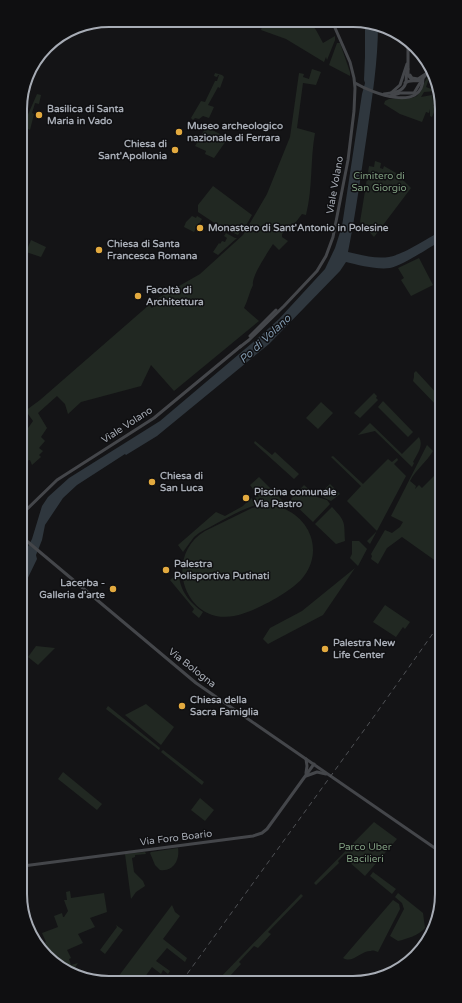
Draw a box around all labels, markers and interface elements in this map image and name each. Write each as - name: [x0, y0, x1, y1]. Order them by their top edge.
- place label: Basilica di Santa Maria in Vado: [47, 103, 124, 127]
- marker: Basilica di Santa Maria in Vado: [34, 110, 44, 120]
- place label: Museo archeologico nazionale di Ferrara: [187, 120, 283, 144]
- marker: Museo archeologico nazionale di Ferrara: [174, 127, 184, 137]
- place label: Chiesa di Sant'Apollonia: [98, 138, 168, 162]
- marker: Chiesa di Sant'Apollonia: [170, 145, 180, 155]
- street label: Viale Volano: [324, 155, 346, 215]
- park label: Cimitero di San Giorgio: [351, 170, 407, 194]
- place label: Monastero di Sant'Antonio in Polesine: [208, 222, 389, 234]
- marker: Monastero di Sant'Antonio in Polesine: [195, 223, 205, 233]
- place label: Chiesa di Santa Francesca Romana: [107, 238, 198, 262]
- marker: Chiesa di Santa Francesca Romana: [94, 245, 104, 255]
- place label: Facoltà di Architettura: [146, 284, 204, 308]
- marker: Facoltà di Architettura: [133, 291, 143, 301]
- water label: Po di Volano: [237, 311, 294, 366]
- street label: Viale Volano: [99, 404, 155, 446]
- place label: Chiesa di San Luca: [160, 470, 204, 494]
- marker: Chiesa di San Luca: [147, 477, 157, 487]
- place label: Piscina comunale Via Pastro: [254, 486, 337, 510]
- marker: Piscina comunale Via Pastro: [241, 493, 251, 503]
- place label: Palestra Polisportiva Putinati: [174, 558, 270, 582]
- marker: Palestra Polisportiva Putinati: [161, 565, 171, 575]
- place label: Lacerba - Galleria d'arte: [39, 577, 105, 601]
- marker: Lacerba - Galleria d'arte: [108, 584, 118, 594]
- place label: Palestra New Life Center: [333, 637, 395, 661]
- marker: Palestra New Life Center: [320, 644, 330, 654]
- street label: Via Bologna: [166, 646, 218, 690]
- place label: Chiesa della Sacra Famiglia: [190, 694, 259, 718]
- marker: Chiesa della Sacra Famiglia: [177, 701, 187, 711]
- street label: Via Foro Boario: [139, 828, 213, 848]
- park label: Parco Uber Bacilieri: [339, 841, 392, 865]

